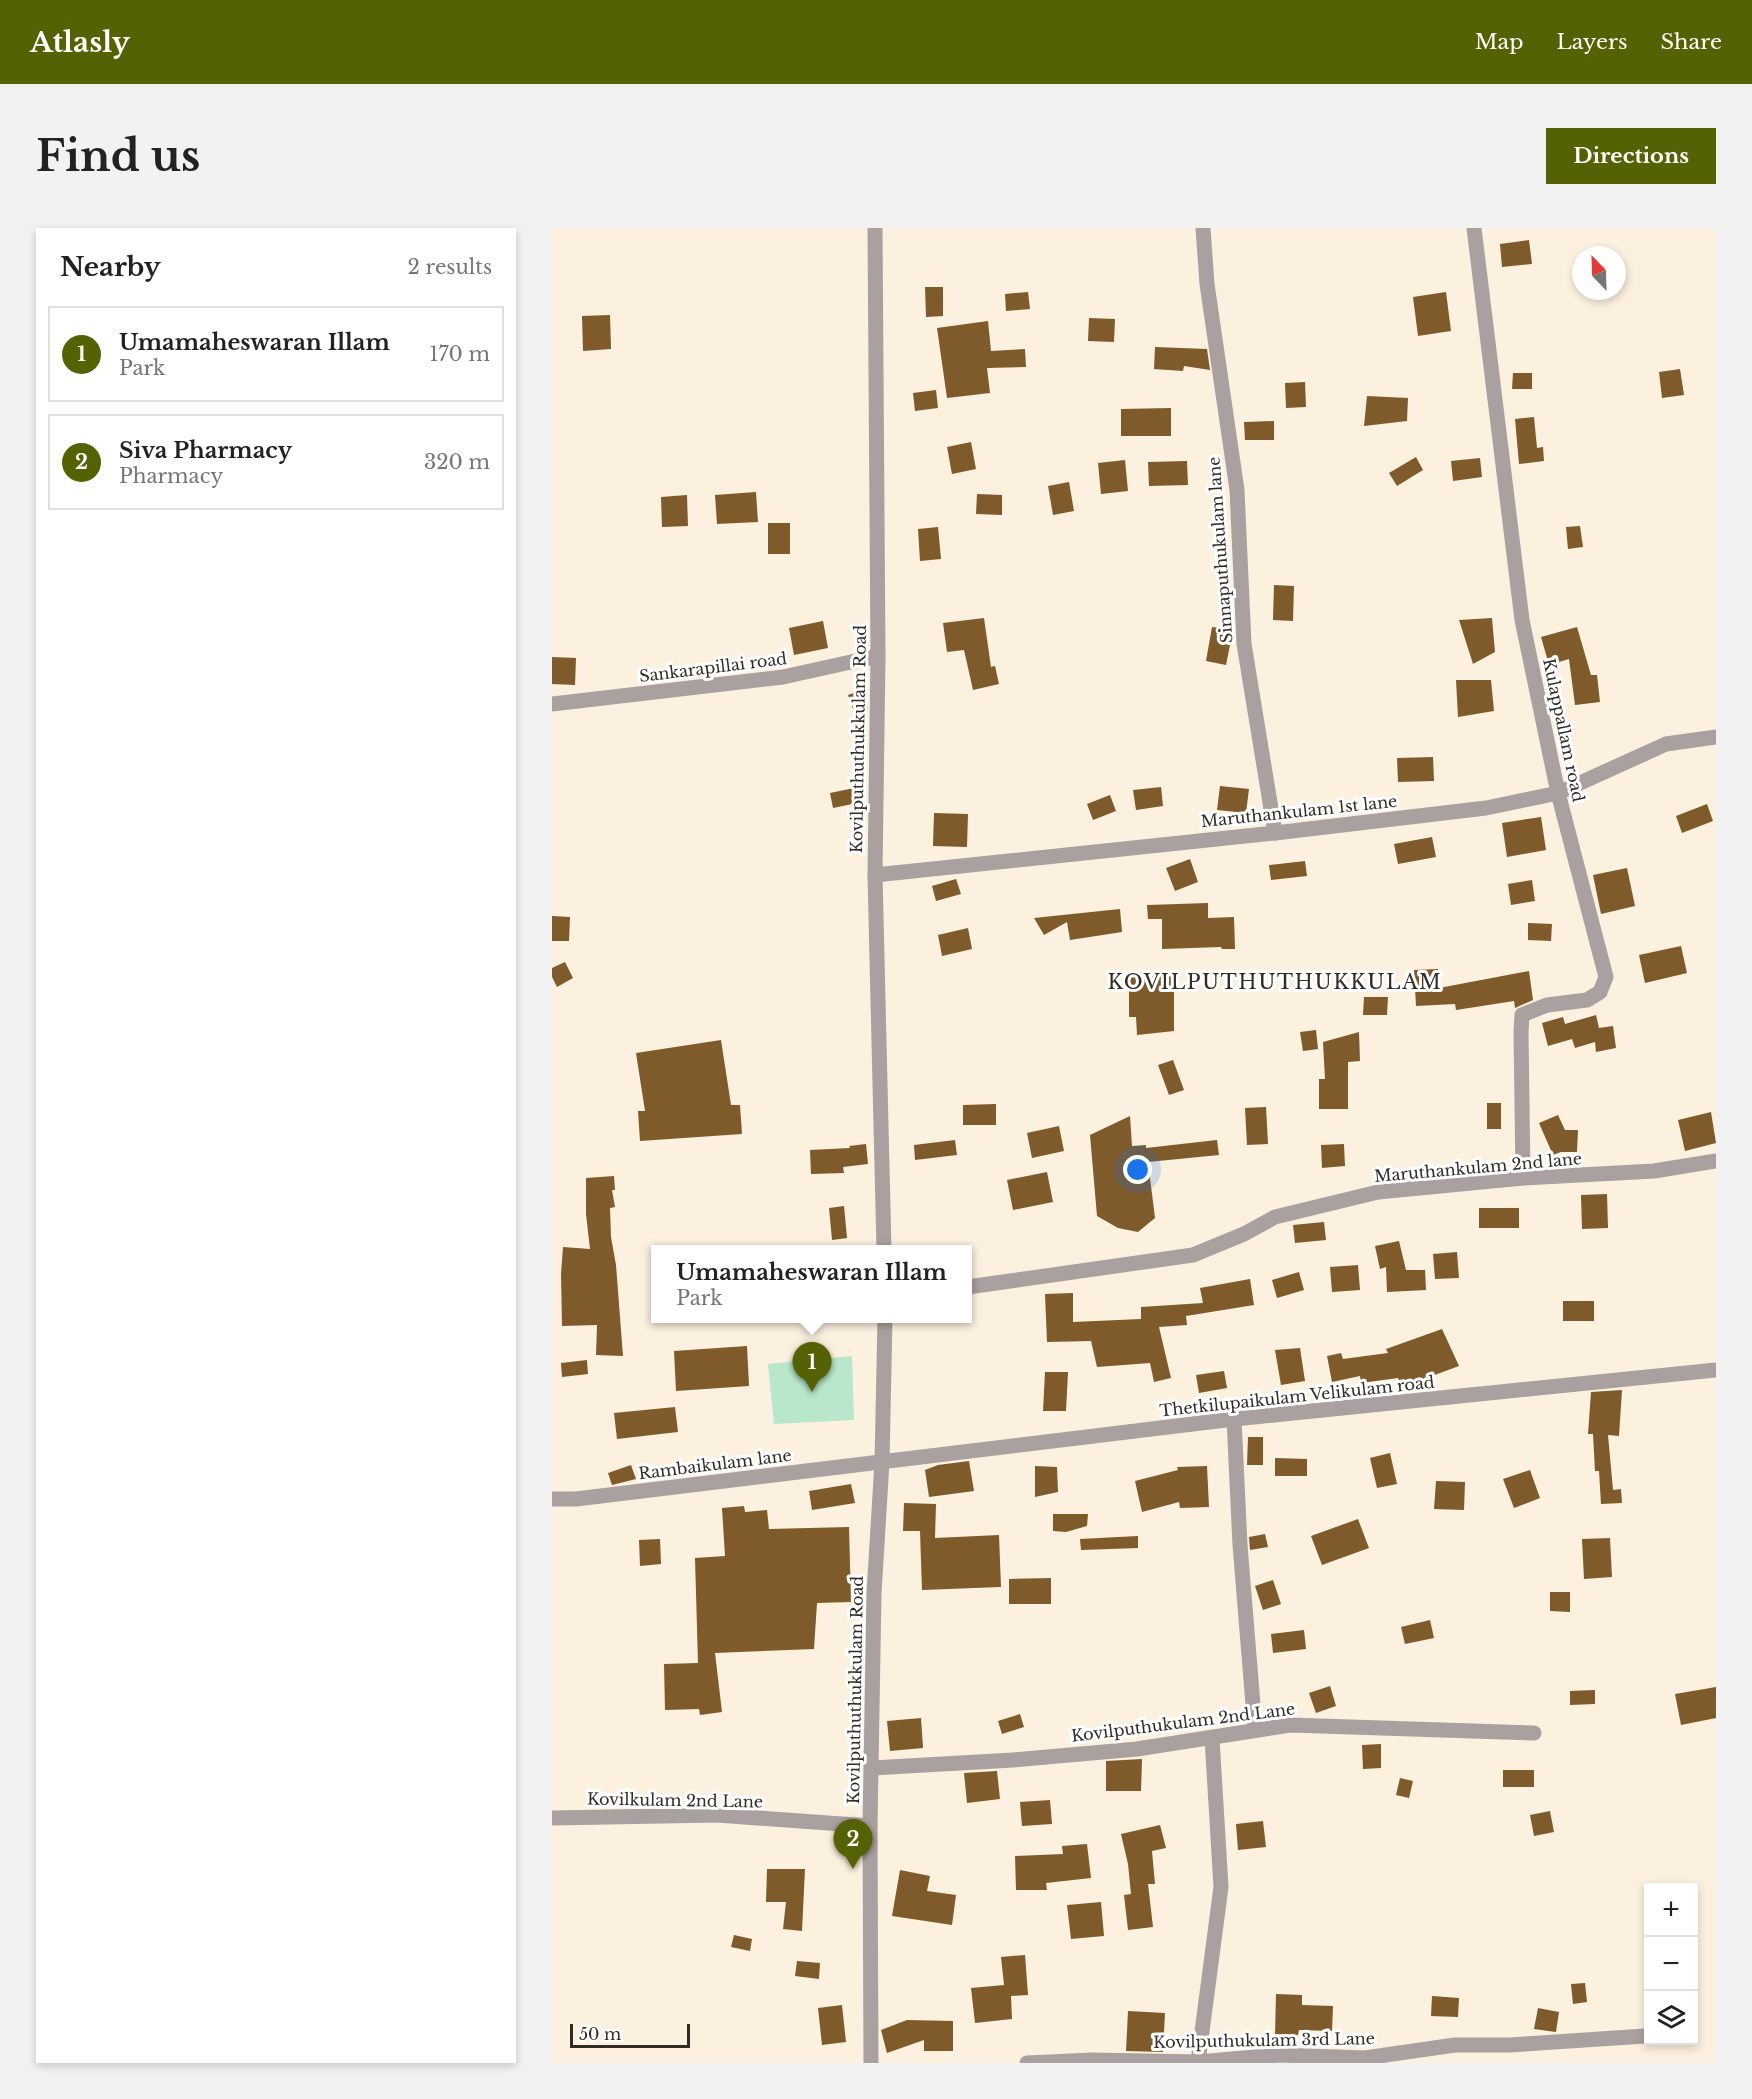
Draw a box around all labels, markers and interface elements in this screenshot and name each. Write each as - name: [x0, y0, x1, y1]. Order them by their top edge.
- text: Atlasly: [30, 25, 130, 60]
- text: Map: [1475, 29, 1524, 55]
- text: Layers: [1557, 29, 1628, 55]
- text: Share: [1661, 29, 1722, 55]
- button: Directions: [1546, 128, 1716, 184]
- text: Find us: [36, 130, 200, 182]
- north arrow: [1572, 246, 1626, 300]
- text: Nearby: [60, 251, 161, 283]
- text: 2 results: [408, 255, 492, 279]
- text: Umamaheswaran Illam: [119, 329, 390, 356]
- text: 1: [77, 342, 86, 366]
- text: 170 m: [430, 342, 490, 366]
- text: Park: [119, 356, 165, 380]
- text: Siva Pharmacy: [119, 437, 292, 464]
- text: 2: [75, 450, 88, 474]
- text: 320 m: [424, 450, 490, 474]
- street label: Sinnaputhukulam lane: [1204, 456, 1236, 644]
- text: Pharmacy: [119, 464, 223, 488]
- street label: Kovilputhuthukkulam Road: [846, 624, 870, 853]
- street label: Sankarapillai road: [638, 648, 788, 686]
- street label: Kulappallam road: [1539, 656, 1589, 804]
- street label: Maruthankulam 1st lane: [1200, 791, 1398, 831]
- district label: KOVILPUTHUTHUKKULAM: [1108, 970, 1442, 994]
- street label: Maruthankulam 2nd lane: [1373, 1148, 1583, 1186]
- your location: [1123, 1155, 1152, 1184]
- popup: [651, 1245, 972, 1323]
- text: Umamaheswaran Illam: [676, 1259, 947, 1286]
- text: Park: [676, 1286, 723, 1310]
- pin: 1: [792, 1342, 832, 1392]
- street label: Thetkilupaikulam Velikulam road: [1159, 1372, 1436, 1420]
- street label: Rambaikulam lane: [637, 1445, 793, 1483]
- street label: Kovilputhuthukkulam Road: [843, 1575, 867, 1804]
- street label: Kovilputhukulam 2nd Lane: [1070, 1698, 1296, 1746]
- street label: Kovilkulam 2nd Lane: [587, 1788, 763, 1812]
- pin: 2: [834, 1820, 872, 1869]
- map controls: [1644, 1883, 1698, 2045]
- button: +: [1644, 1883, 1698, 1937]
- button: −: [1644, 1937, 1698, 1991]
- button: layers: [1644, 1991, 1698, 2045]
- scale bar: [570, 2021, 690, 2048]
- text: 50 m: [579, 2024, 621, 2044]
- street label: Kovilputhukulam 3rd Lane: [1153, 2028, 1375, 2052]

